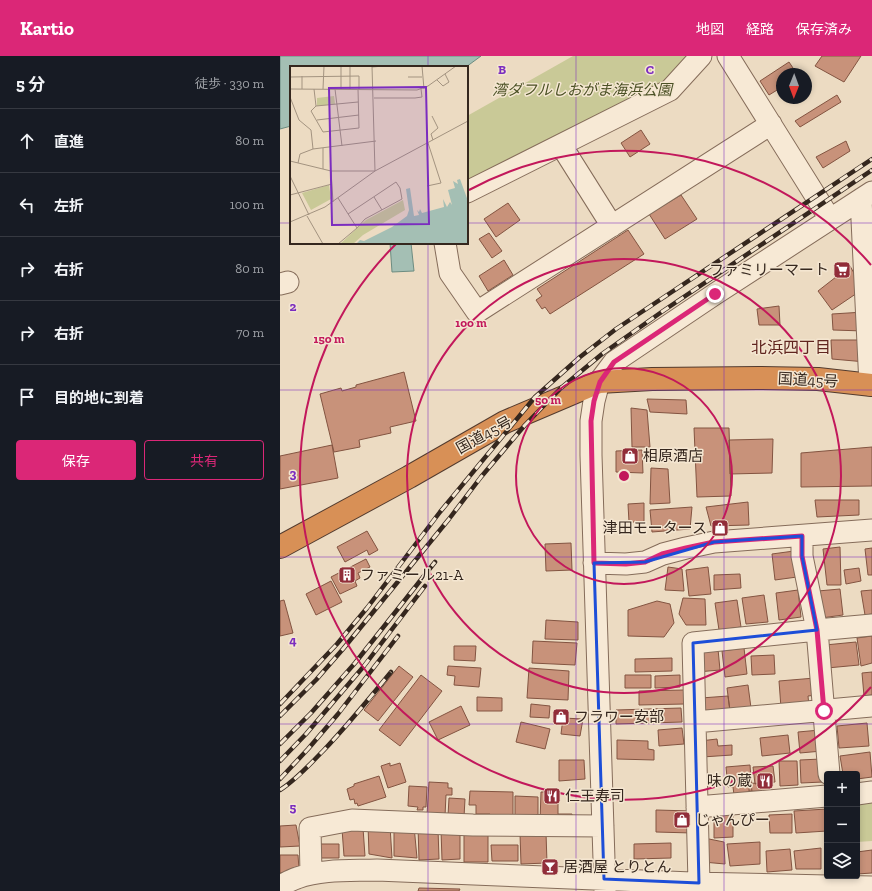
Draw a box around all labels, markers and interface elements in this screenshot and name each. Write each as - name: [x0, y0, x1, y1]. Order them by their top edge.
- text: Kartio: [20, 17, 74, 40]
- text: 地図: [696, 21, 724, 38]
- text: 経路: [746, 21, 774, 38]
- text: 保存済み: [796, 21, 852, 38]
- text: B: [498, 62, 506, 77]
- text: C: [646, 62, 654, 77]
- inset map: [290, 66, 468, 244]
- north arrow: [776, 68, 812, 104]
- text: 5 分: [16, 74, 45, 94]
- text: 徒歩 · 330 m: [195, 76, 264, 91]
- park label: 湾ダフルしおがま海浜公園: [492, 81, 674, 99]
- icon: ahead: [16, 130, 38, 152]
- text: 直進: [54, 133, 84, 151]
- text: 80 m: [235, 133, 264, 148]
- icon: left: [16, 194, 38, 216]
- text: 左折: [54, 197, 84, 215]
- text: 100 m: [230, 197, 264, 212]
- icon: right: [16, 258, 38, 280]
- supermarket icon: ファミリーマート: [832, 260, 852, 280]
- text: 右折: [54, 261, 84, 279]
- text: 80 m: [235, 261, 264, 276]
- place label: ファミリーマート: [709, 261, 829, 279]
- route end: [706, 285, 724, 303]
- text: 2: [290, 299, 297, 314]
- text: 100 m: [455, 316, 487, 330]
- icon: right: [16, 322, 38, 344]
- text: 右折: [54, 325, 84, 343]
- text: 70 m: [236, 325, 264, 340]
- text: 150 m: [314, 332, 345, 346]
- district label: 北浜四丁目: [751, 338, 831, 357]
- street label: 国道45号: [777, 369, 839, 391]
- icon: arrive: [16, 386, 38, 408]
- text: 目的地に到着: [54, 389, 144, 407]
- text: 50 m: [535, 393, 561, 407]
- street label: 国道45号: [453, 412, 515, 458]
- button: 保存: [16, 440, 136, 480]
- button: 共有: [144, 440, 264, 480]
- shop icon: 相原酒店: [620, 446, 640, 466]
- place label: 相原酒店: [643, 447, 703, 465]
- text: 3: [290, 466, 297, 481]
- centre of rings: [617, 469, 631, 483]
- shop icon: 津田モータース: [710, 518, 730, 538]
- place label: 津田モータース: [603, 519, 707, 537]
- building icon: ファミール21-A: [337, 565, 357, 585]
- place label: ファミール21-A: [360, 566, 464, 584]
- text: 4: [289, 633, 297, 648]
- route start: [815, 702, 833, 720]
- shop icon: フラワー安部: [551, 707, 571, 727]
- place label: フラワー安部: [574, 708, 664, 726]
- restaurant icon: 味の蔵: [755, 771, 775, 791]
- map controls: [824, 771, 860, 879]
- button: +: [824, 771, 860, 807]
- place label: 味の蔵: [707, 772, 752, 790]
- restaurant icon: 仁王寿司: [542, 786, 562, 806]
- place label: 仁王寿司: [565, 787, 625, 805]
- text: 5: [290, 800, 297, 815]
- button: −: [824, 807, 860, 843]
- shop icon: じゃんぴー: [672, 810, 692, 830]
- place label: じゃんぴー: [695, 811, 770, 829]
- button: layers: [824, 843, 860, 879]
- bar icon: 居酒屋 とりとん: [540, 857, 560, 877]
- place label: 居酒屋 とりとん: [563, 858, 671, 876]

